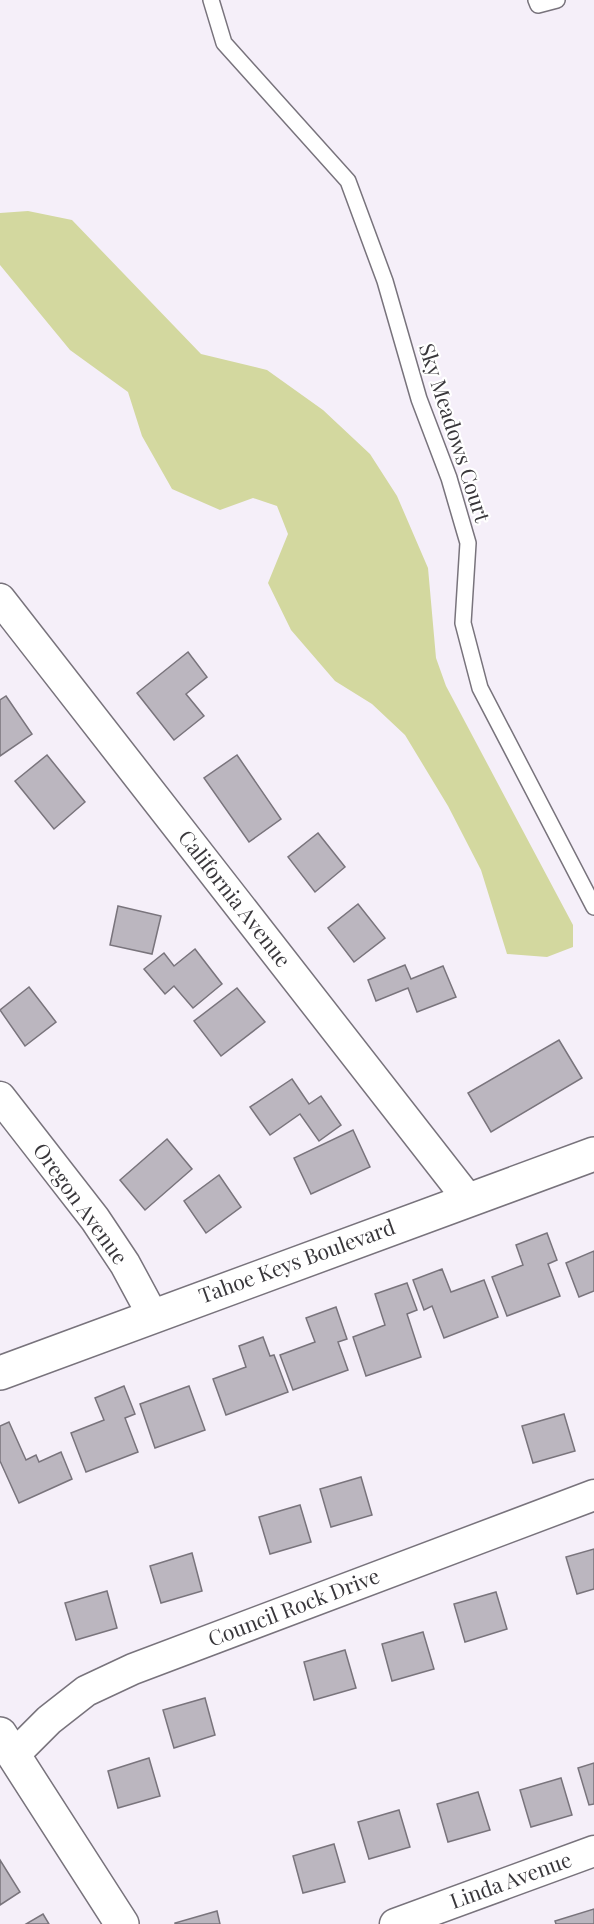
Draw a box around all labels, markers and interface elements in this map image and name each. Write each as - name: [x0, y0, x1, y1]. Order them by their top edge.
- street label: Sky Meadows Court: [414, 339, 498, 526]
- street label: California Avenue: [173, 823, 298, 972]
- street label: Oregon Avenue: [28, 1136, 135, 1269]
- street label: Tahoe Keys Boulevard: [194, 1212, 398, 1309]
- street label: Council Rock Drive: [204, 1561, 383, 1652]
- street label: Linda Avenue: [446, 1844, 575, 1914]

